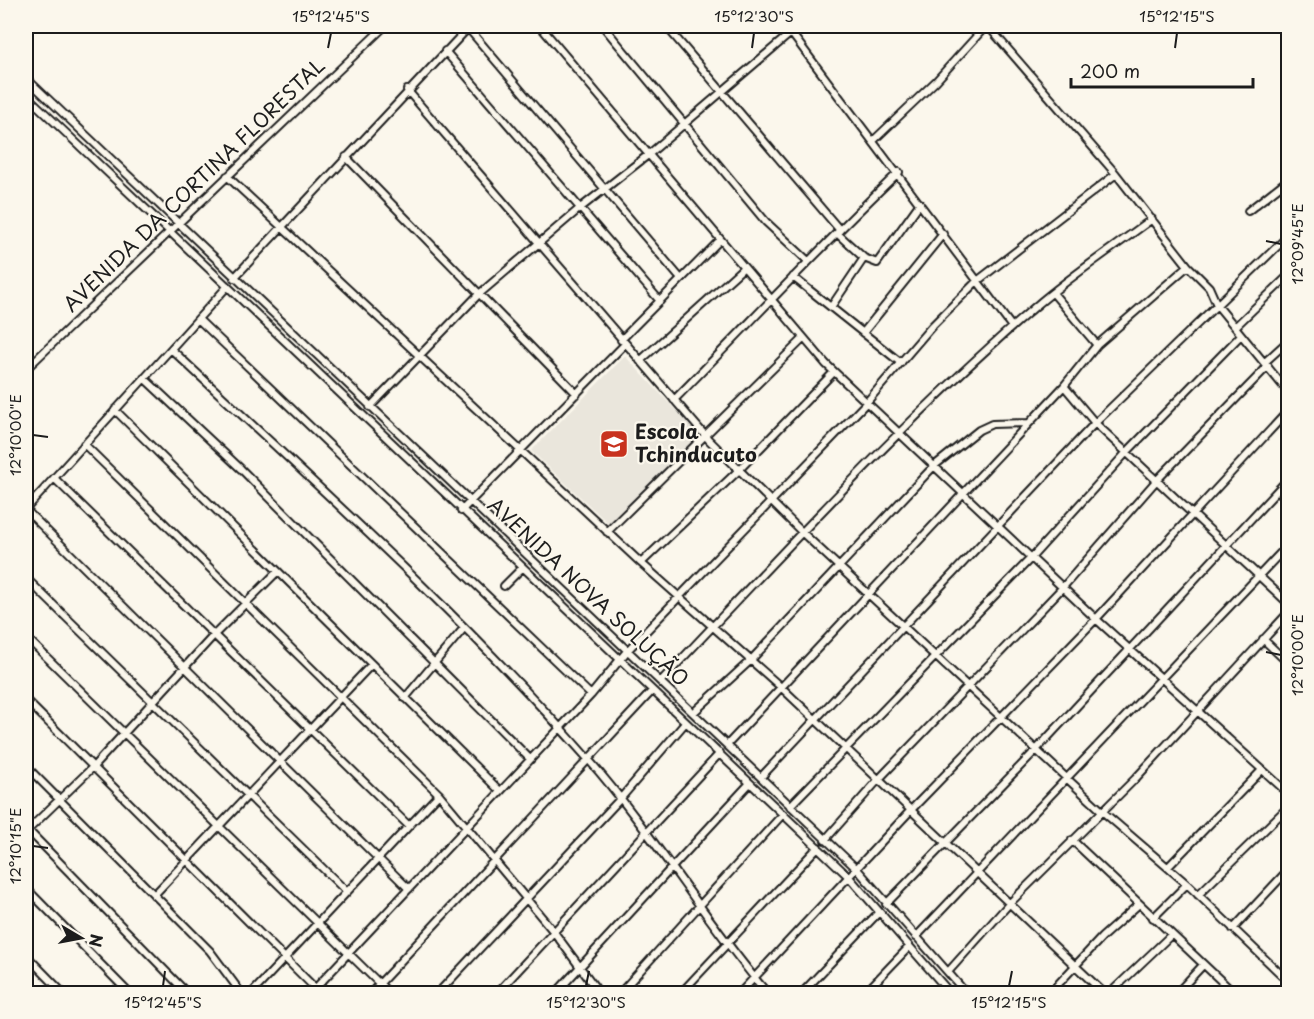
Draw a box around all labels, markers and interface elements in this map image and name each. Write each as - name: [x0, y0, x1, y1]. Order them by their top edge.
- text: 15°12'45"S: [292, 4, 370, 27]
- text: 15°12'30"S: [714, 4, 794, 27]
- text: 15°12'15"S: [1139, 4, 1215, 27]
- street label: AVENIDA DA CORTINA FLORESTAL: [56, 50, 331, 318]
- scale bar: [1071, 51, 1252, 89]
- text: 200 m: [1080, 57, 1140, 84]
- text: 12°09'45"E: [1285, 203, 1308, 285]
- text: 12°10'00"E: [3, 394, 26, 476]
- place label: Escola Tchinducuto: [635, 416, 757, 469]
- school or university icon: Escola Tchinducuto: [598, 428, 630, 460]
- street label: AVENIDA NOVA SOLUÇÃO: [482, 490, 696, 693]
- text: 12°10'00"E: [1285, 614, 1308, 696]
- text: 12°10'15"E: [3, 808, 26, 884]
- north arrow: [51, 908, 111, 968]
- text: N: [84, 932, 110, 949]
- text: 15°12'45"S: [124, 990, 202, 1013]
- text: 15°12'30"S: [546, 990, 626, 1013]
- text: 15°12'15"S: [971, 990, 1047, 1013]

